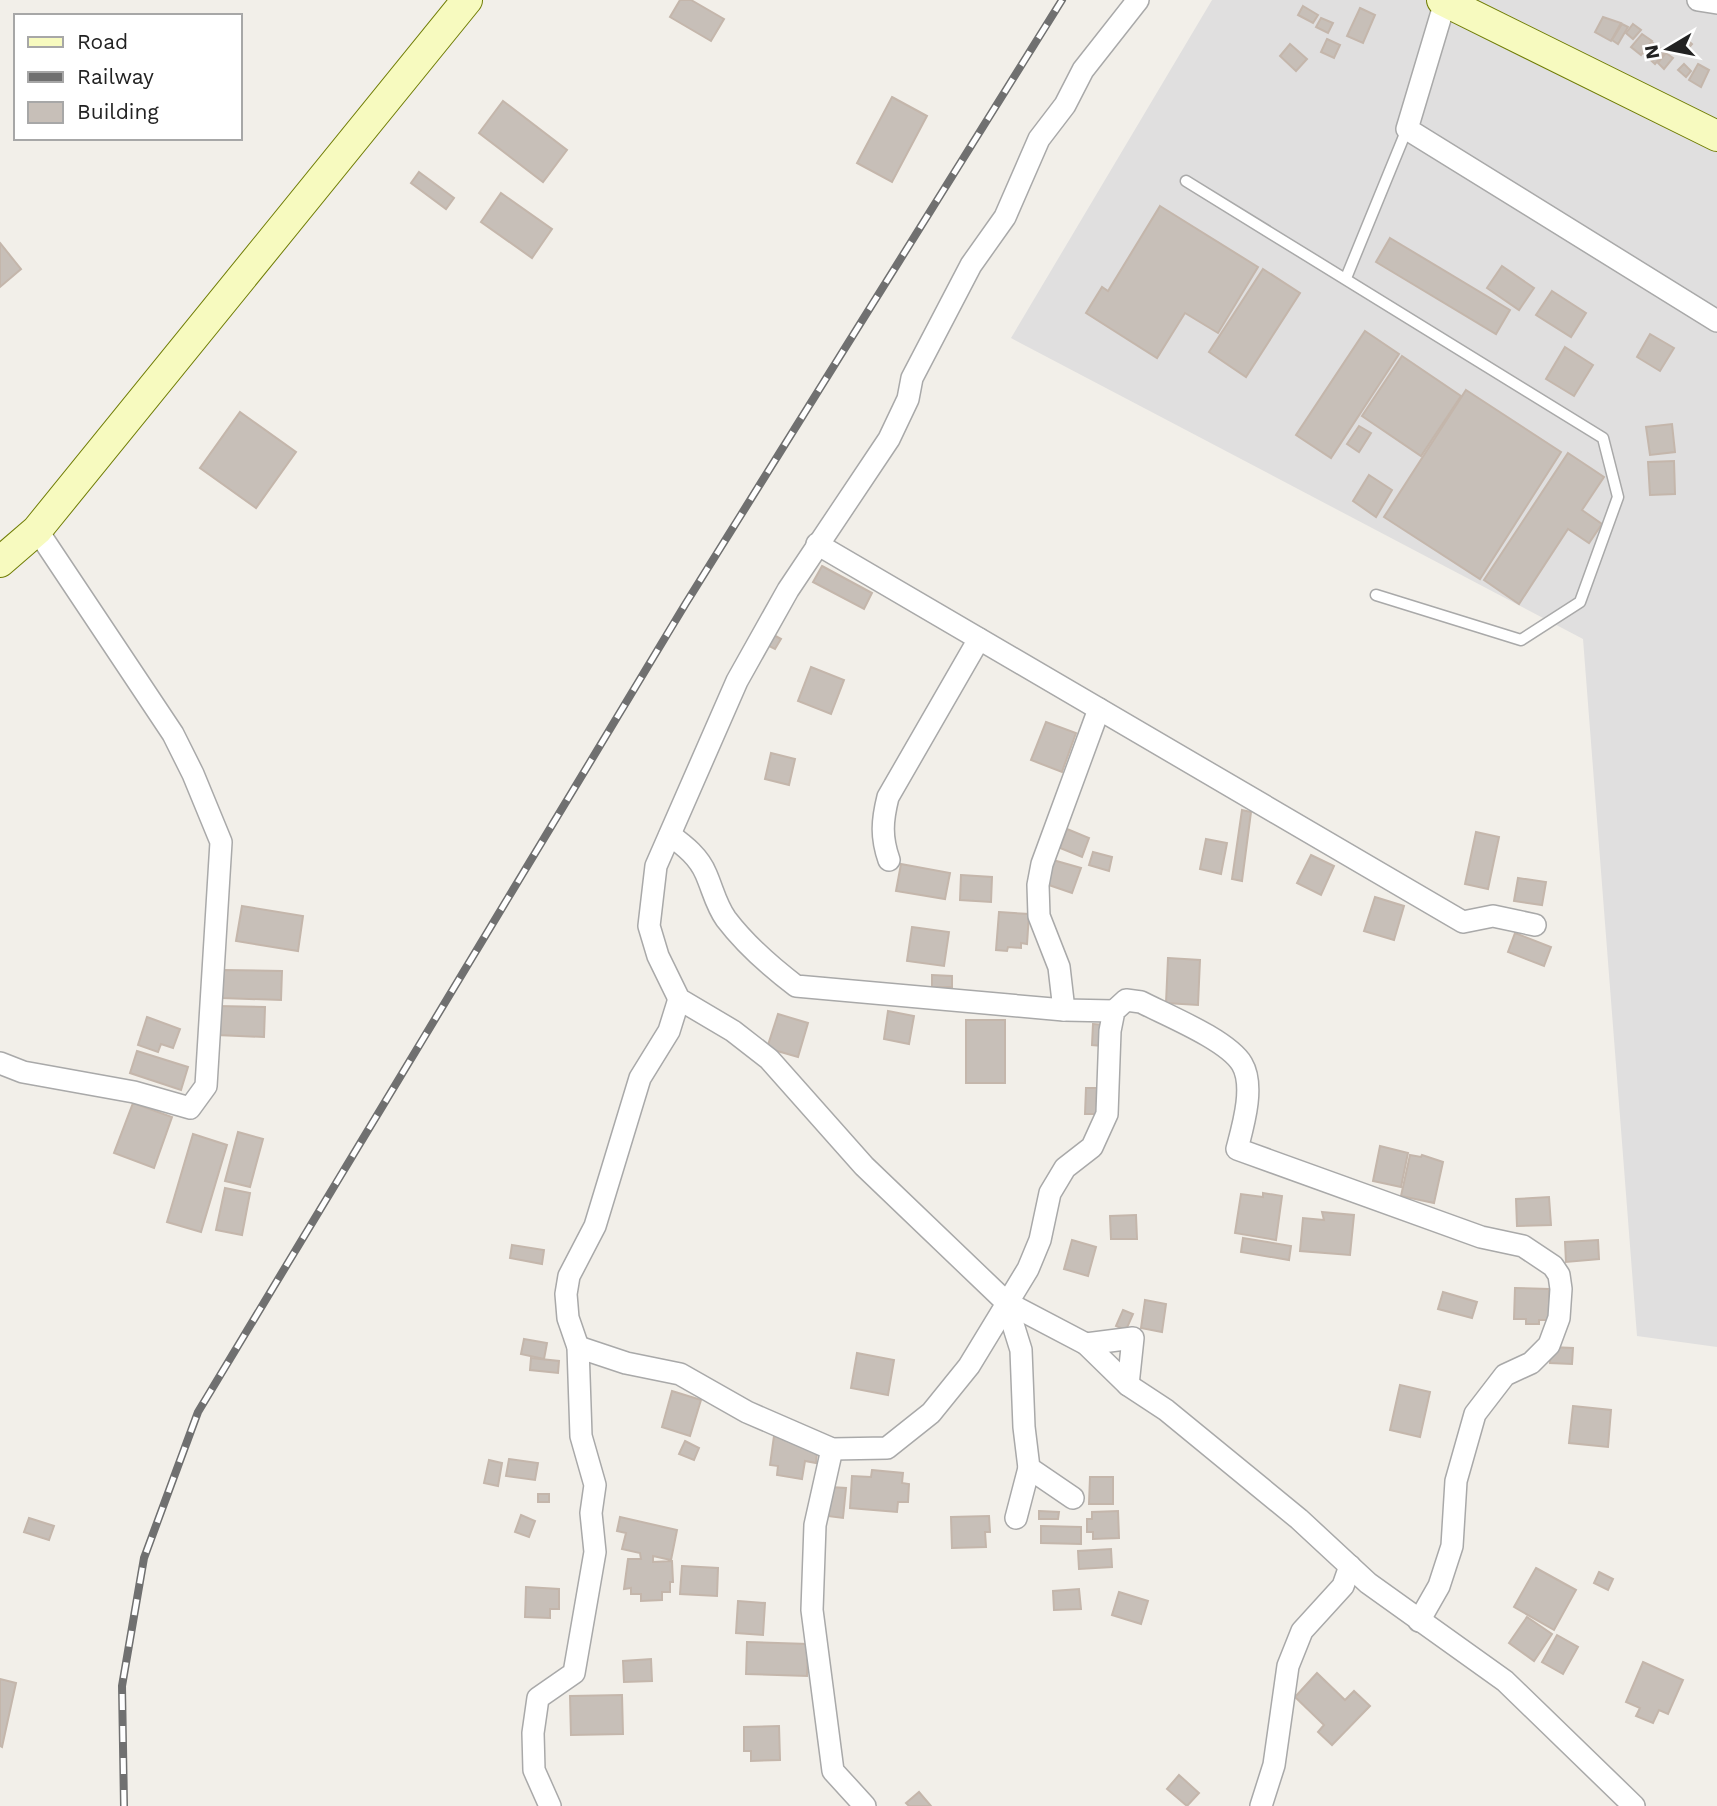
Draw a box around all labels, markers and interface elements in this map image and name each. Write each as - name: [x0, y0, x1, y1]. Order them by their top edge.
- legend: [14, 14, 242, 140]
- north arrow: [1633, 14, 1703, 84]
- text: Road: [77, 29, 128, 54]
- text: N: [1639, 43, 1664, 61]
- text: Railway: [77, 64, 154, 89]
- text: Building: [77, 99, 159, 124]

